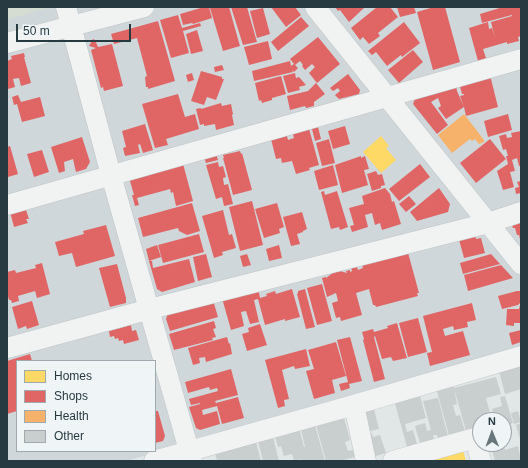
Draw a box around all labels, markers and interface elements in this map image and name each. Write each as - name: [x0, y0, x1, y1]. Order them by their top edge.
- scale bar: [18, 16, 133, 42]
- text: 50 m: [23, 24, 50, 38]
- legend: [16, 360, 156, 452]
- text: Homes: [54, 369, 92, 383]
- text: Shops: [54, 389, 88, 403]
- text: Health: [54, 409, 89, 423]
- north arrow: [472, 412, 512, 452]
- text: N: [488, 415, 496, 427]
- text: Other: [54, 429, 84, 443]

